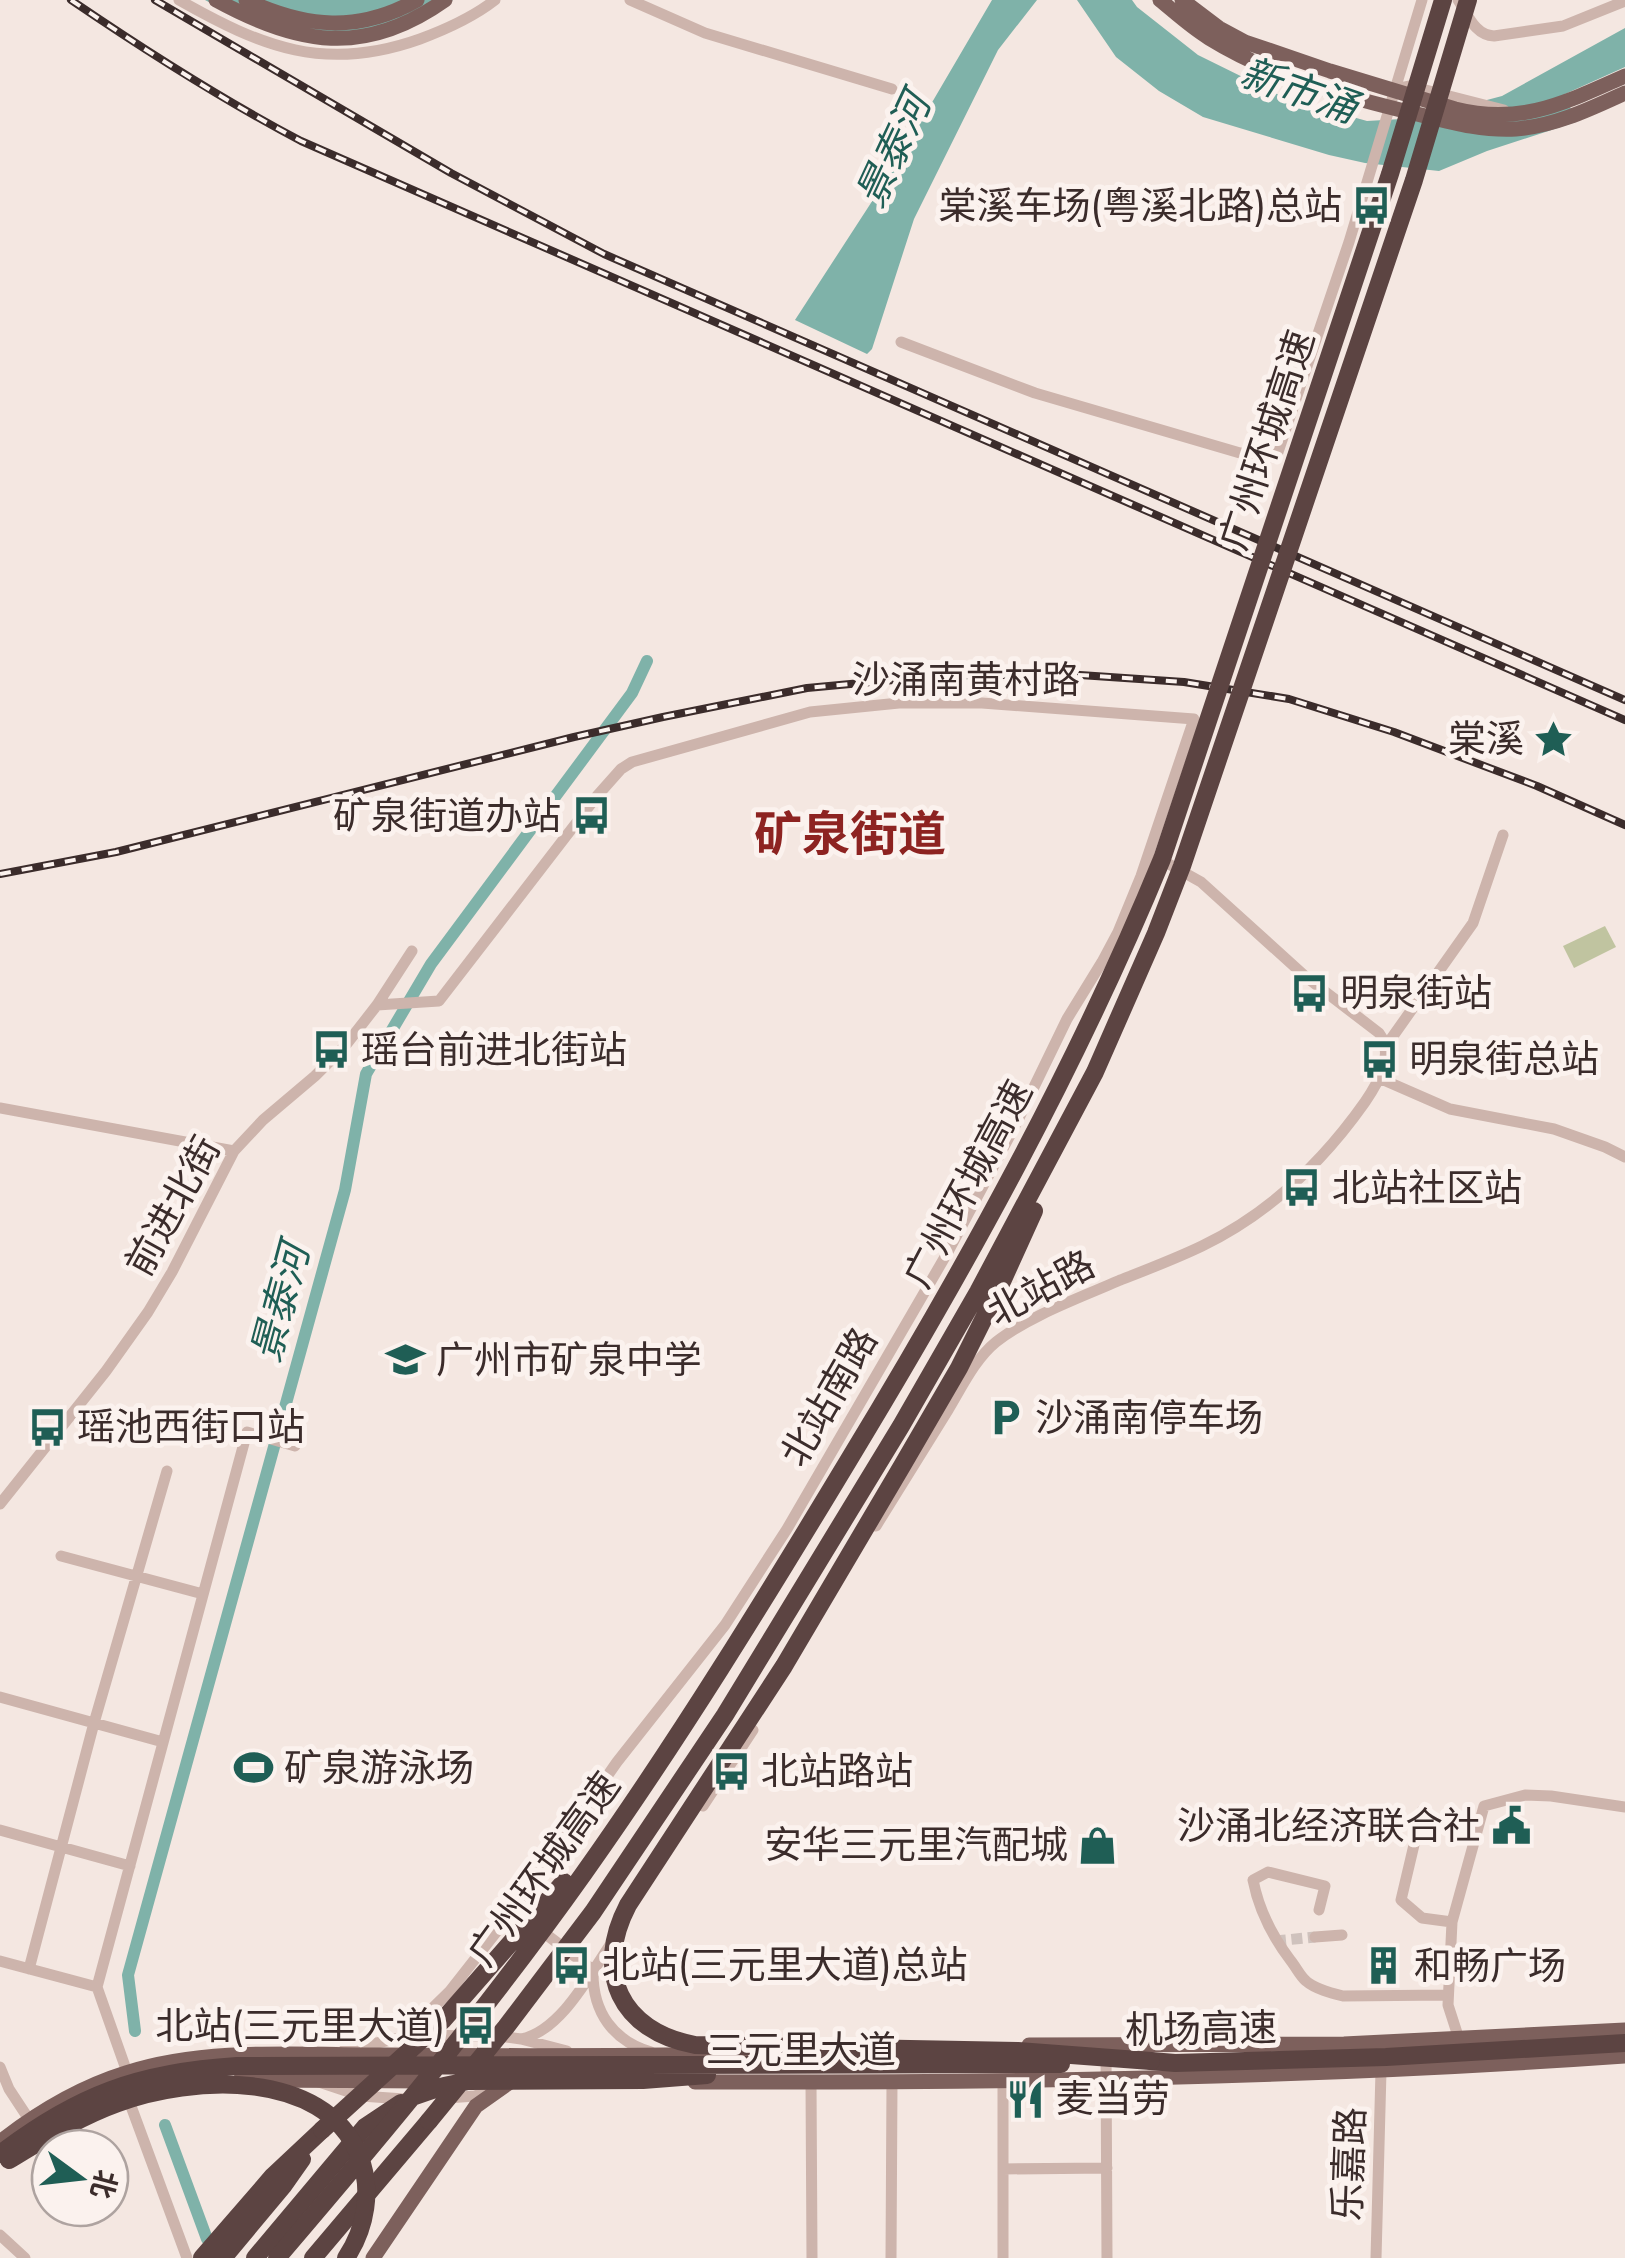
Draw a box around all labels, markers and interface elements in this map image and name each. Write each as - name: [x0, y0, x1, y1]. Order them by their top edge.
- water label: 新市涌: [1233, 43, 1369, 138]
- water label: 景泰河: [841, 77, 948, 217]
- place label: 棠溪车场(粤溪北路)总站: [938, 178, 1342, 233]
- bus stop icon: 棠溪车场(粤溪北路)总站: [1351, 185, 1393, 227]
- street label: 广州环城高速: [1205, 323, 1328, 557]
- street label: 沙涌南黄村路: [852, 652, 1080, 707]
- place label: 棠溪: [1448, 711, 1524, 766]
- place icon: 棠溪: [1533, 718, 1575, 760]
- place label: 矿泉街道办站: [333, 788, 561, 843]
- bus stop icon: 矿泉街道办站: [570, 795, 612, 837]
- district label: 矿泉街道: [754, 800, 946, 869]
- place label: 明泉街站: [1340, 965, 1492, 1020]
- bus stop icon: 明泉街站: [1289, 972, 1331, 1014]
- place label: 瑶台前进北街站: [361, 1022, 627, 1077]
- bus stop icon: 瑶台前进北街站: [310, 1029, 352, 1071]
- place label: 明泉街总站: [1409, 1031, 1599, 1086]
- bus stop icon: 明泉街总站: [1358, 1038, 1400, 1080]
- street label: 广州环城高速: [890, 1070, 1045, 1297]
- street label: 前进北街: [112, 1126, 233, 1286]
- place label: 北站社区站: [1332, 1160, 1522, 1215]
- bus stop icon: 北站社区站: [1281, 1167, 1323, 1209]
- water label: 景泰河: [236, 1231, 325, 1368]
- street label: 北站路: [978, 1237, 1104, 1339]
- street label: 北站南路: [767, 1317, 890, 1476]
- place label: 广州市矿泉中学: [436, 1332, 702, 1387]
- school or university icon: 广州市矿泉中学: [385, 1339, 427, 1381]
- place label: 沙涌南停车场: [1035, 1390, 1263, 1445]
- parking icon: 沙涌南停车场: [984, 1397, 1026, 1439]
- place label: 瑶池西街口站: [77, 1399, 305, 1454]
- bus stop icon: 瑶池西街口站: [26, 1406, 68, 1448]
- place label: 矿泉游泳场: [284, 1740, 474, 1795]
- place label: 北站路站: [761, 1743, 913, 1798]
- sports icon: 矿泉游泳场: [233, 1747, 275, 1789]
- bus stop icon: 北站路站: [710, 1750, 752, 1792]
- street label: 广州环城高速: [454, 1760, 633, 1977]
- place label: 沙涌北经济联合社: [1177, 1798, 1481, 1853]
- public building icon: 沙涌北经济联合社: [1490, 1805, 1532, 1847]
- place label: 安华三元里汽配城: [764, 1817, 1068, 1872]
- shop icon: 安华三元里汽配城: [1077, 1824, 1119, 1866]
- place label: 北站(三元里大道)总站: [602, 1937, 968, 1992]
- place label: 和畅广场: [1414, 1938, 1566, 1993]
- bus stop icon: 北站(三元里大道)总站: [551, 1944, 593, 1986]
- building icon: 和畅广场: [1363, 1945, 1405, 1987]
- place label: 北站(三元里大道): [155, 1998, 445, 2053]
- street label: 机场高速: [1125, 2000, 1277, 2057]
- bus stop icon: 北站(三元里大道): [454, 2005, 496, 2047]
- street label: 三元里大道: [706, 2022, 896, 2077]
- place label: 麦当劳: [1056, 2071, 1170, 2126]
- restaurant icon: 麦当劳: [1005, 2078, 1047, 2120]
- street label: 乐嘉路: [1319, 2106, 1378, 2222]
- north arrow: [30, 2128, 130, 2228]
- text: 北: [80, 2166, 127, 2203]

